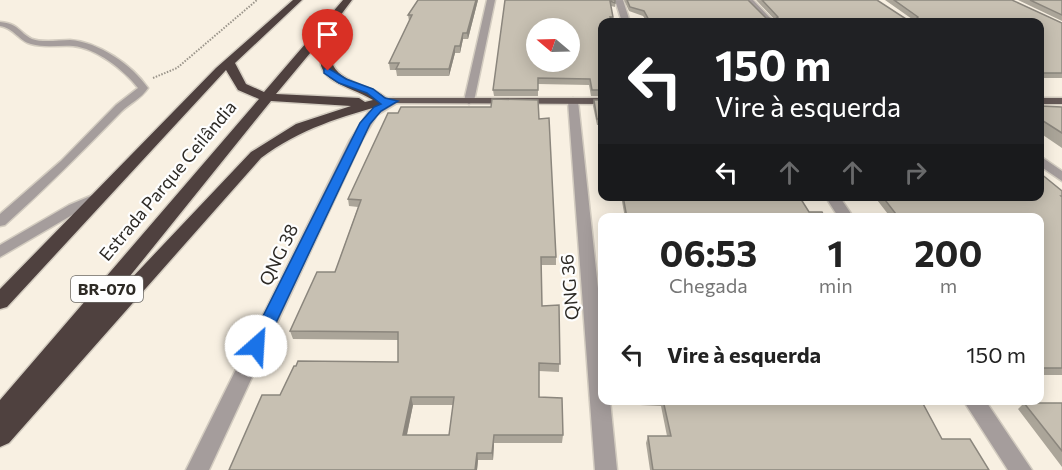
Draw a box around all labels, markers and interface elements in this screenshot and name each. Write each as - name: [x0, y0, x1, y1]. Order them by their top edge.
- pin: [302, 9, 353, 71]
- icon: arrive: [311, 18, 344, 51]
- north arrow: [526, 18, 580, 72]
- map controls: [526, 18, 580, 72]
- text: 150 m: [715, 38, 831, 90]
- icon: left: [616, 42, 694, 120]
- text: Vire à esquerda: [715, 90, 901, 123]
- street label: Estrada Parque Ceilândia: [94, 96, 241, 265]
- icon: left: [710, 156, 743, 189]
- icon: ahead: [773, 156, 806, 189]
- icon: ahead: [836, 156, 869, 189]
- icon: right: [899, 156, 932, 189]
- street label: QNG 38: [254, 220, 303, 289]
- text: 06:53: [660, 230, 757, 274]
- text: 1: [828, 230, 844, 274]
- text: 200: [914, 230, 982, 274]
- street label: QNG 36: [555, 253, 583, 321]
- text: Chegada: [669, 273, 748, 297]
- text: min: [819, 273, 853, 297]
- text: m: [940, 273, 957, 297]
- road number: BR-070: [71, 276, 143, 302]
- position arrow: [224, 314, 288, 378]
- icon: left: [616, 338, 649, 371]
- text: Vire à esquerda: [667, 341, 821, 368]
- text: 150 m: [966, 341, 1026, 368]

